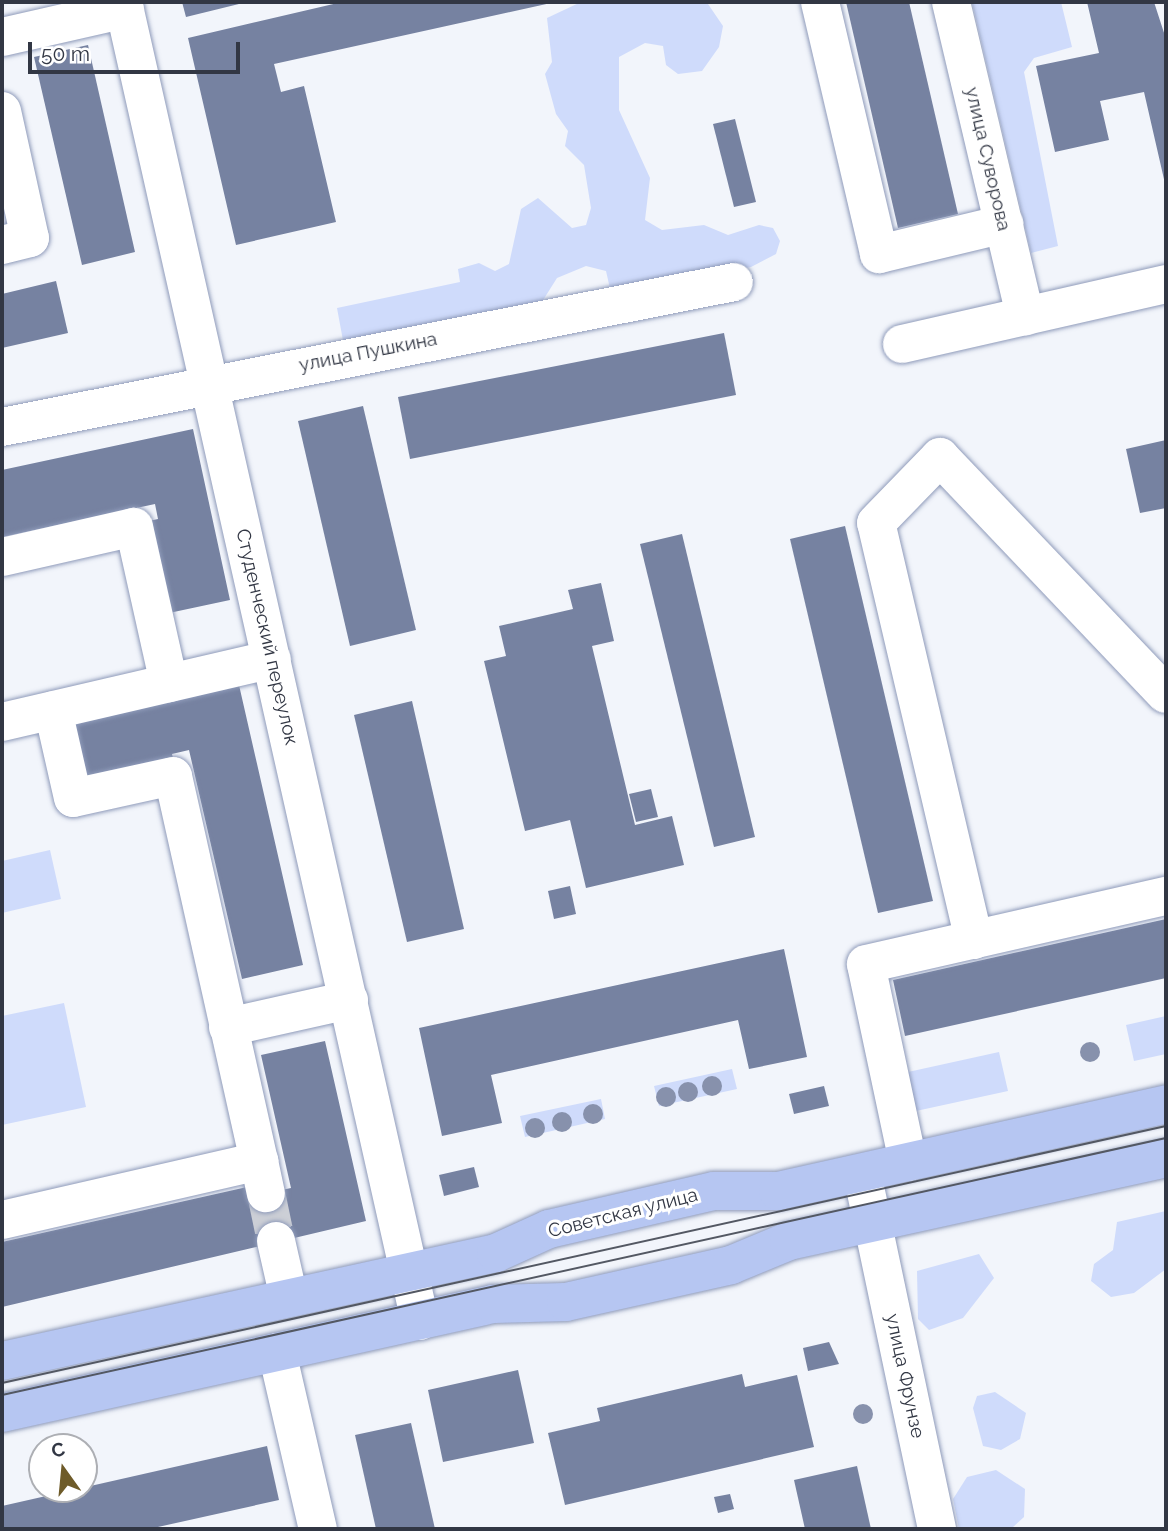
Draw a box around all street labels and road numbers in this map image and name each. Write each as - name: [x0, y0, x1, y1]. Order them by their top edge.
- street label: улица Суворова: [960, 85, 1016, 233]
- street label: улица Пушкина: [297, 327, 439, 377]
- street label: Студенческий переулок: [231, 527, 303, 747]
- street label: Советская улица: [546, 1183, 700, 1243]
- street label: улица Фрунзе: [881, 1312, 929, 1440]

